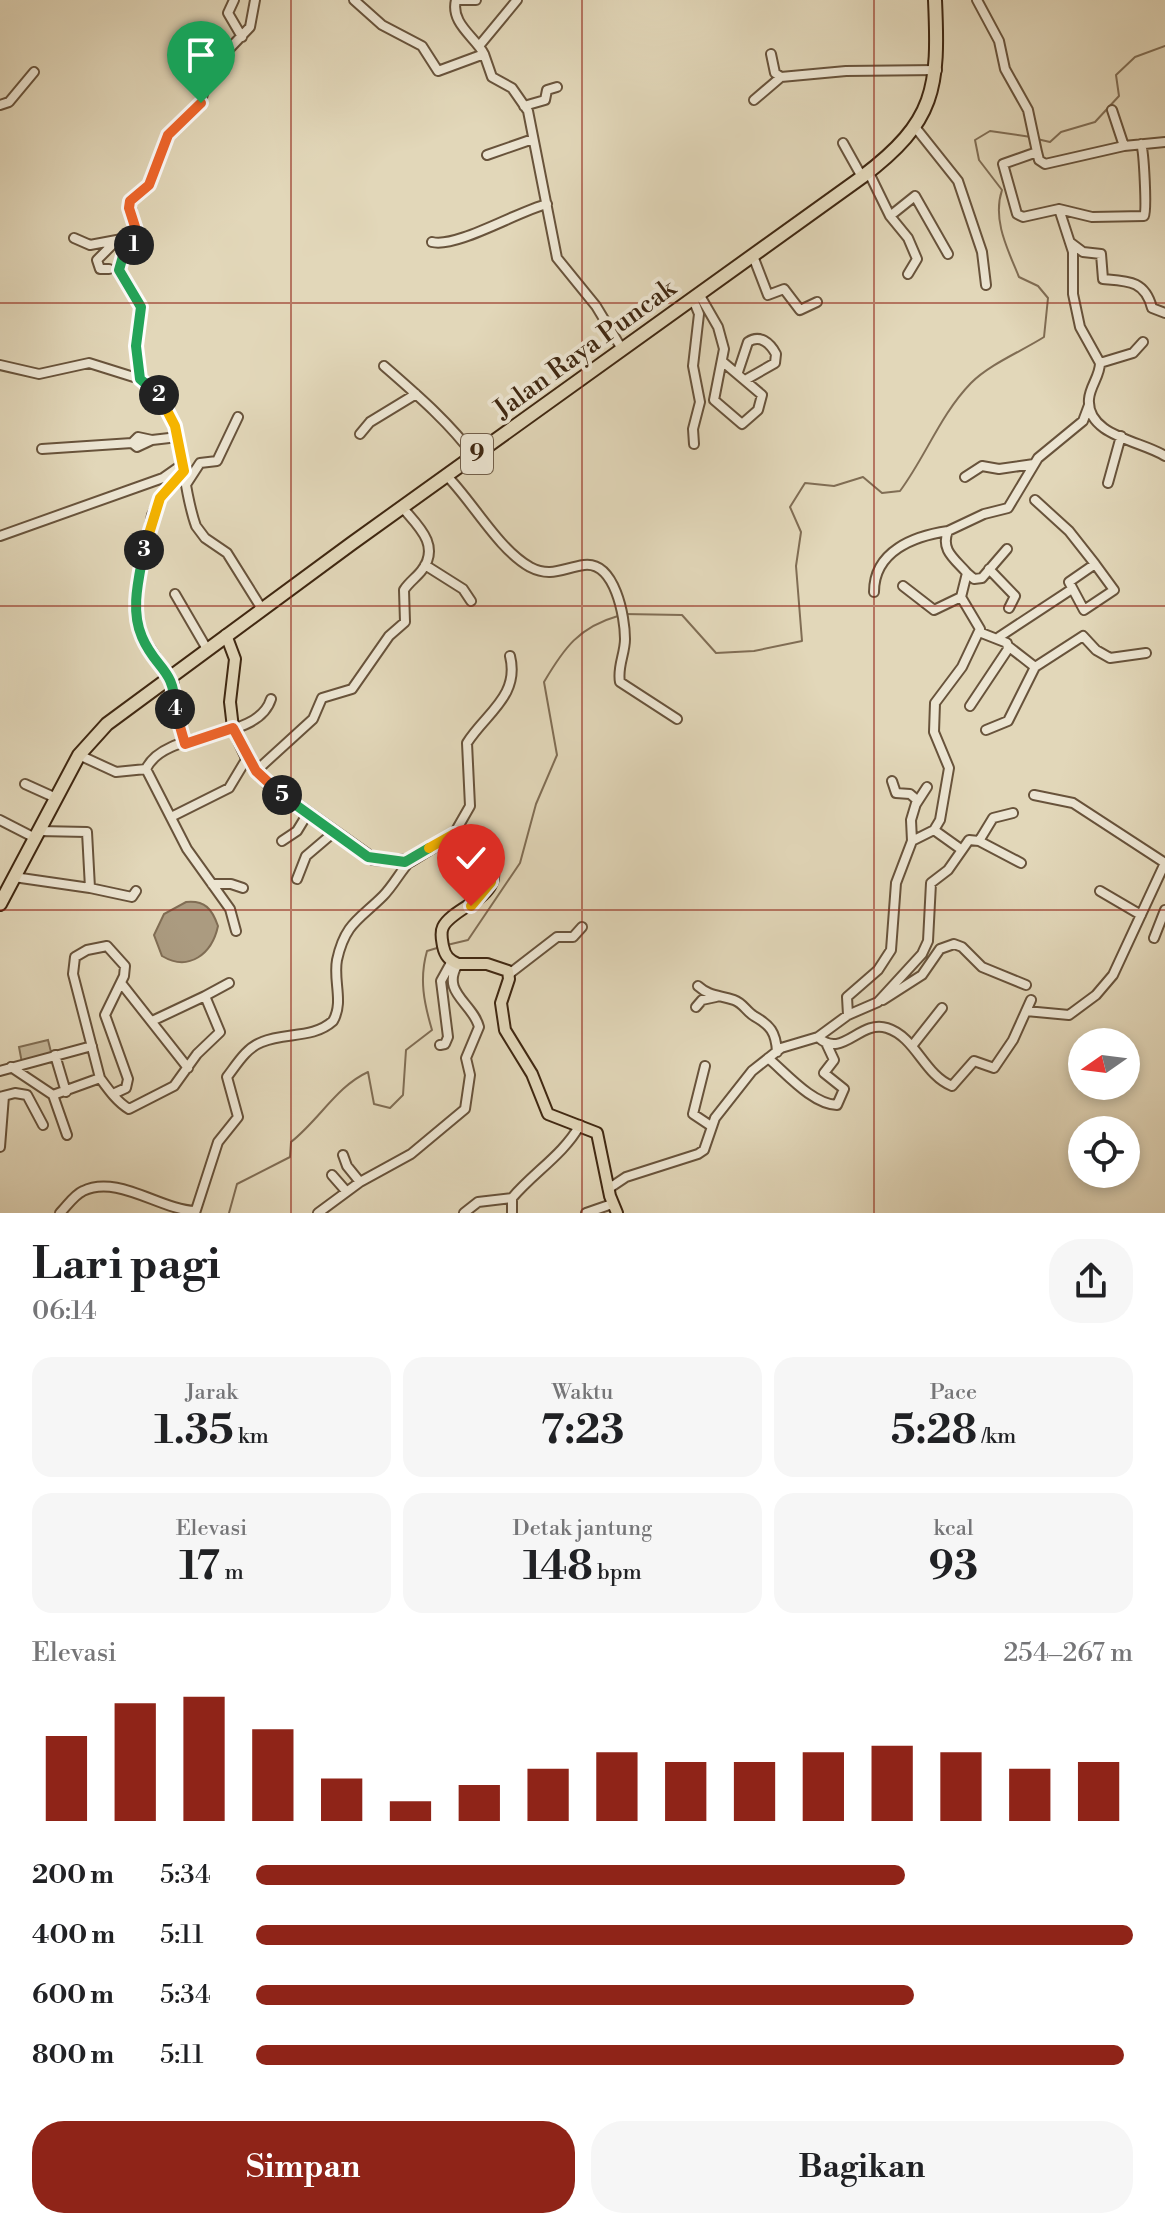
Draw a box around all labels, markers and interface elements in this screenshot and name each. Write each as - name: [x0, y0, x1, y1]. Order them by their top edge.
- pin: [167, 21, 235, 103]
- icon: arrive: [179, 33, 223, 77]
- pin: 1: [114, 225, 154, 265]
- text: 1: [129, 231, 139, 258]
- street label: Jalan Raya Puncak: [487, 272, 683, 426]
- pin: 2: [139, 375, 179, 415]
- text: 2: [152, 381, 166, 408]
- road number: 9: [461, 434, 493, 474]
- pin: 3: [124, 530, 164, 570]
- text: 3: [137, 536, 151, 563]
- pin: 4: [155, 689, 195, 729]
- text: 4: [168, 695, 182, 722]
- pin: 5: [262, 775, 302, 815]
- text: 5: [275, 781, 289, 808]
- pin: [437, 824, 505, 906]
- icon: check: [449, 836, 493, 880]
- north arrow: [1068, 1028, 1140, 1100]
- map controls: [1068, 1028, 1140, 1188]
- button: locate: [1068, 1116, 1140, 1188]
- text: Lari pagi: [32, 1237, 220, 1292]
- button: share: [1049, 1239, 1133, 1323]
- text: 06:14: [32, 1295, 97, 1327]
- text: Jarak: [185, 1379, 238, 1406]
- text: Waktu: [552, 1379, 613, 1406]
- text: Pace: [930, 1379, 977, 1406]
- text: 1.35: [154, 1406, 234, 1456]
- text: 7:23: [541, 1406, 624, 1456]
- text: 5:28: [891, 1406, 977, 1456]
- text: km: [234, 1423, 269, 1450]
- text: /km: [977, 1423, 1016, 1450]
- text: Elevasi: [176, 1515, 247, 1542]
- text: Detak jantung: [513, 1515, 652, 1542]
- text: kcal: [934, 1515, 973, 1542]
- text: 17: [179, 1542, 220, 1592]
- text: 148: [523, 1542, 593, 1592]
- text: 93: [929, 1542, 978, 1592]
- text: m: [220, 1559, 244, 1586]
- text: bpm: [593, 1559, 642, 1586]
- text: Elevasi: [32, 1637, 117, 1669]
- text: 254–267 m: [1003, 1637, 1133, 1669]
- text: 200 m: [32, 1859, 114, 1891]
- text: 5:34: [160, 1859, 210, 1891]
- text: 400 m: [32, 1919, 115, 1951]
- text: 5:11: [160, 1919, 203, 1951]
- text: 600 m: [32, 1979, 114, 2011]
- text: 5:34: [160, 1979, 210, 2011]
- text: 800 m: [32, 2039, 114, 2071]
- text: 5:11: [160, 2039, 203, 2071]
- button: Simpan: [32, 2121, 575, 2213]
- button: Bagikan: [591, 2121, 1133, 2213]

